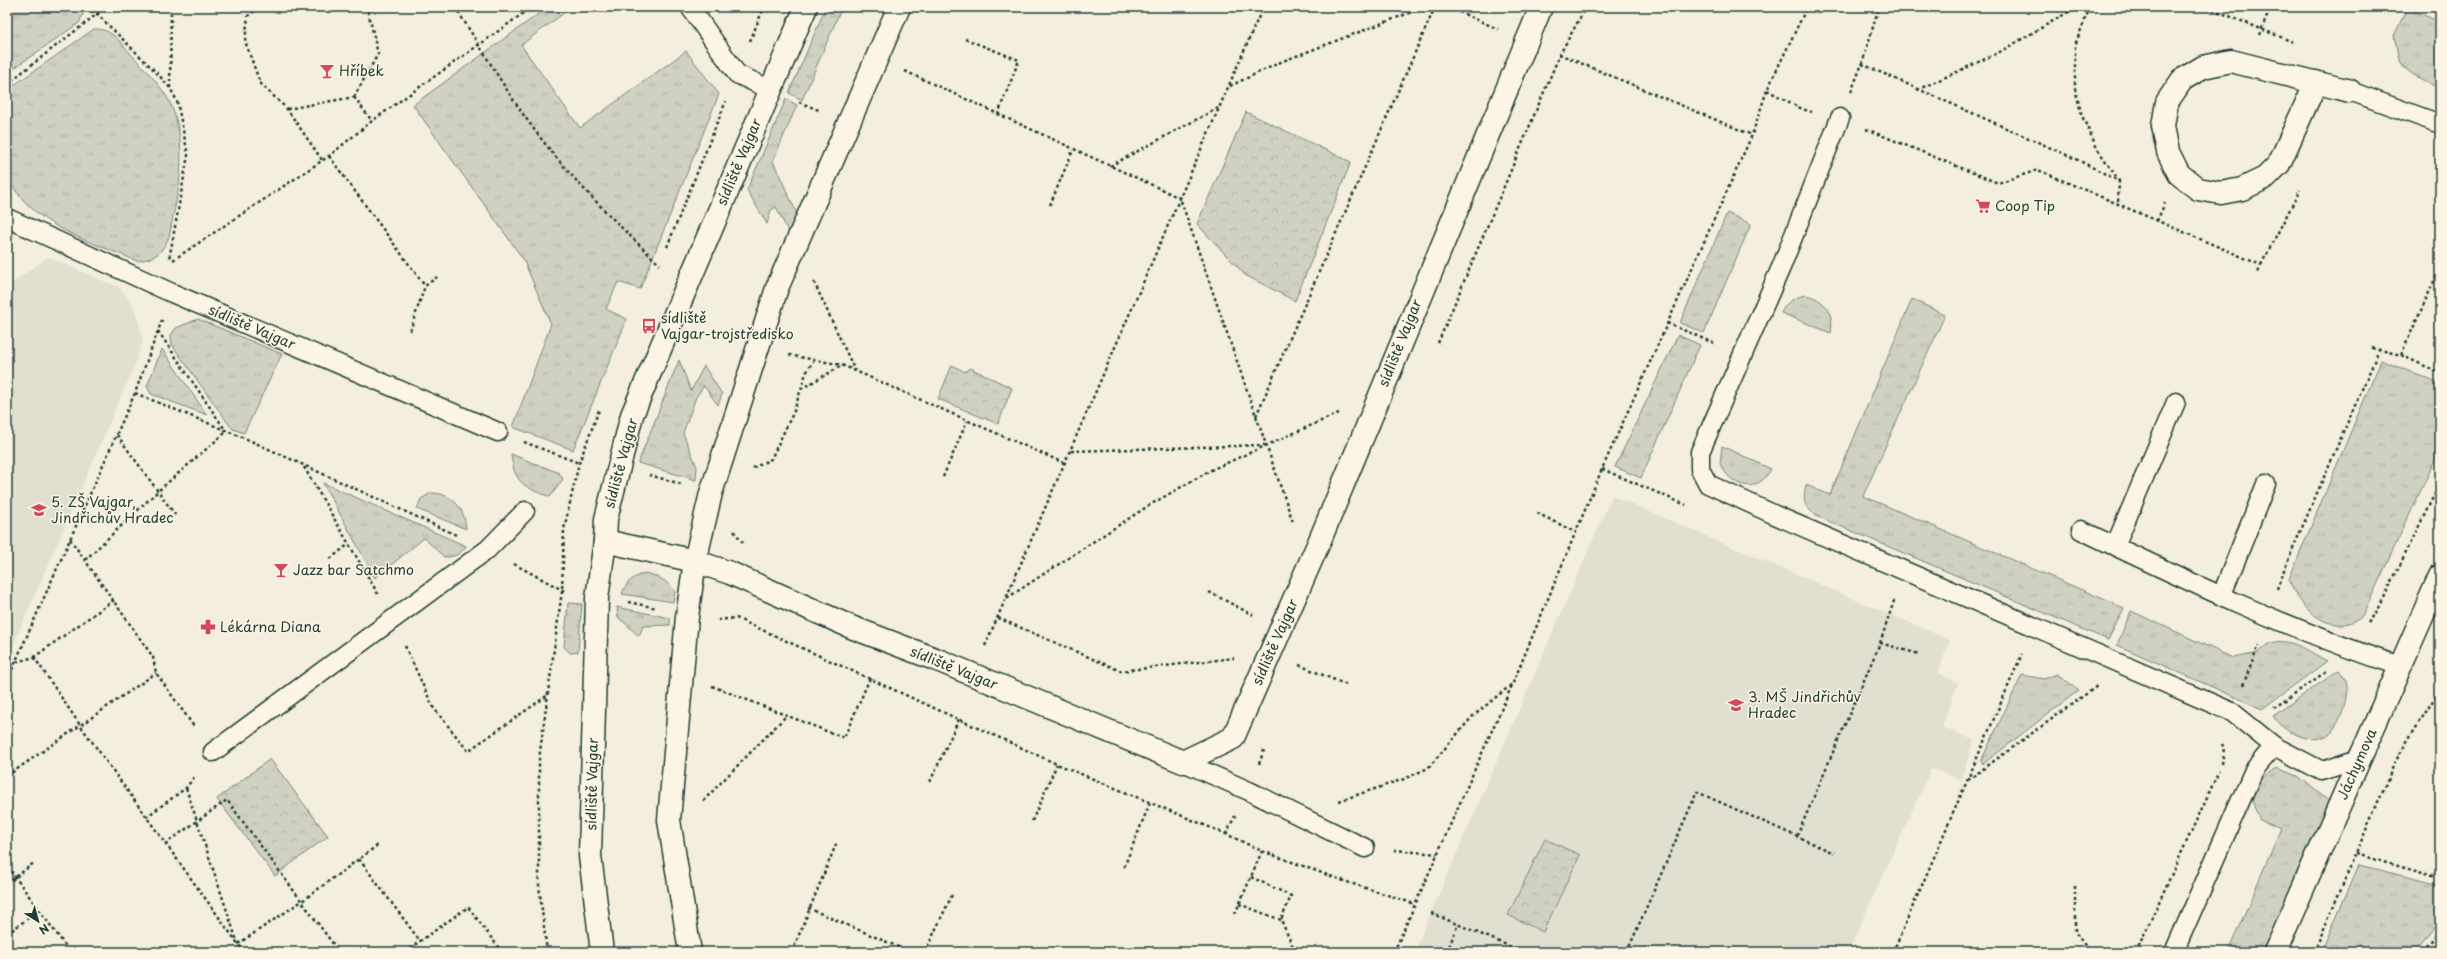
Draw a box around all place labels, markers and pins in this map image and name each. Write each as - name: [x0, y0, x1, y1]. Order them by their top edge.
- place label: Hříbek: [339, 60, 385, 81]
- bar icon: Hříbek: [318, 62, 336, 80]
- place label: Coop Tip: [1995, 195, 2055, 216]
- supermarket icon: Coop Tip: [1974, 197, 1992, 215]
- place label: sídliště Vajgar-trojstředisko: [661, 307, 794, 344]
- bus stop icon: sídliště Vajgar-trojstředisko: [640, 317, 658, 335]
- place label: 5. ZŠ Vajgar, Jindřichův Hradec: [51, 491, 174, 528]
- school or university icon: 5. ZŠ Vajgar, Jindřichův Hradec: [30, 501, 48, 519]
- place label: Jazz bar Satchmo: [293, 559, 414, 580]
- bar icon: Jazz bar Satchmo: [272, 561, 290, 579]
- place label: Lékárna Diana: [220, 616, 321, 637]
- pharmacy icon: Lékárna Diana: [199, 618, 217, 636]
- place label: 3. MŠ Jindřichův Hradec: [1748, 686, 1861, 723]
- school or university icon: 3. MŠ Jindřichův Hradec: [1727, 696, 1745, 714]

